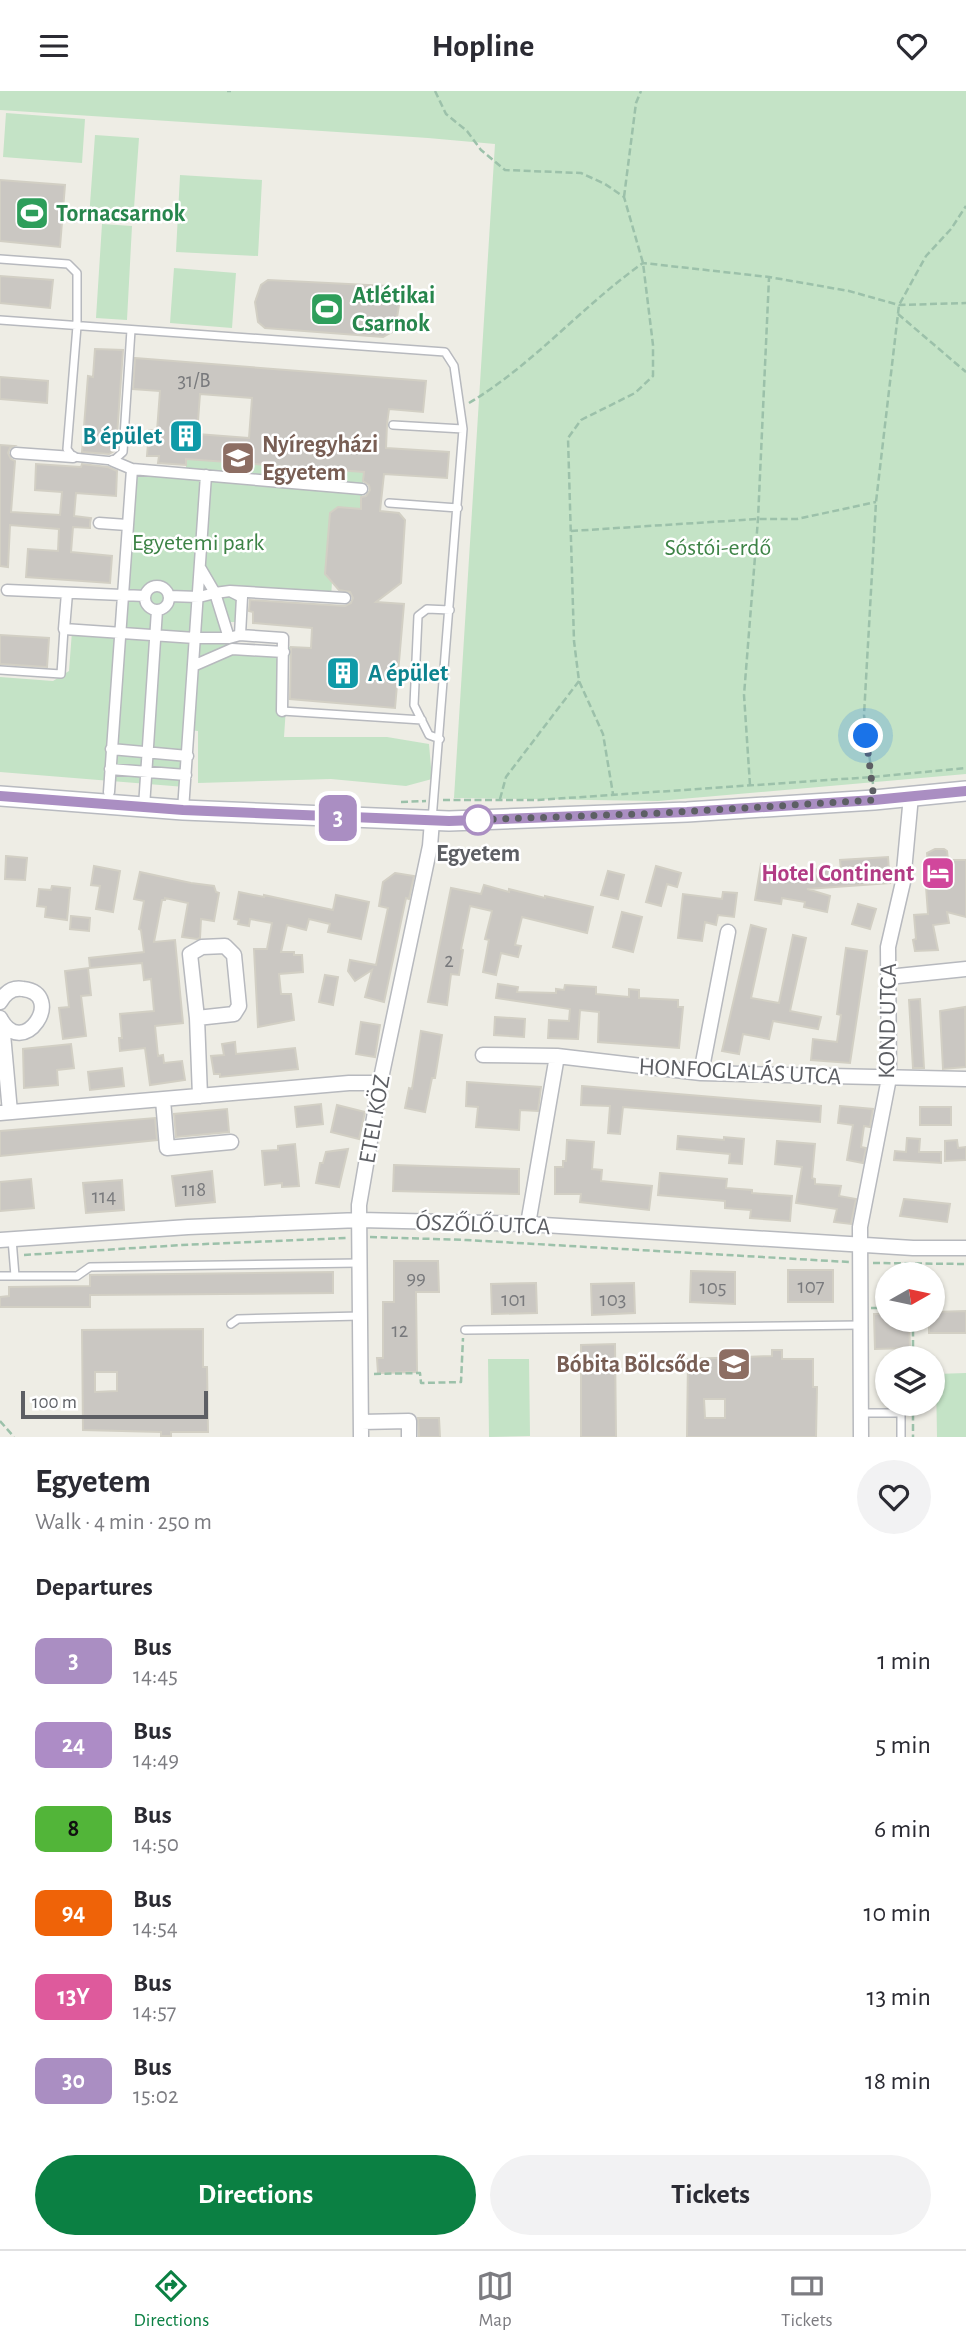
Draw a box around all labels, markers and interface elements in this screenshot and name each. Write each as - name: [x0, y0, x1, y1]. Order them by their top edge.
- icon: menu: [35, 27, 73, 65]
- icon: heart: [893, 27, 931, 65]
- text: Hopline: [432, 30, 534, 62]
- sports icon: Tornacsarnok: [13, 194, 51, 232]
- place label: Tornacsarnok: [56, 202, 186, 226]
- place label: Atlétikai Csarnok: [352, 284, 435, 336]
- sports icon: Atlétikai Csarnok: [308, 290, 346, 328]
- house number: 31/B: [177, 370, 211, 391]
- building icon: B épület: [167, 417, 205, 455]
- place label: B épület: [82, 425, 162, 449]
- place label: Nyíregyházi Egyetem: [262, 433, 378, 485]
- school or university icon: Nyíregyházi Egyetem: [219, 439, 257, 477]
- park label: Egyetemi park: [132, 531, 264, 555]
- park label: Sóstói-erdő: [665, 536, 771, 560]
- building icon: A épület: [324, 654, 362, 692]
- place label: A épület: [368, 662, 448, 686]
- your location: [848, 718, 883, 753]
- line badge: 3: [315, 795, 361, 841]
- marker: Egyetem: [463, 805, 493, 835]
- text: 3: [333, 806, 343, 830]
- place label: Egyetem: [436, 842, 520, 866]
- hotel icon: Hotel Continent: [919, 854, 957, 892]
- place label: Hotel Continent: [761, 862, 914, 886]
- house number: 2: [444, 950, 454, 971]
- street label: KOND UTCA: [875, 963, 901, 1079]
- street label: HONFOGLALÁS UTCA: [638, 1053, 842, 1089]
- street label: ETEL KÖZ: [354, 1073, 395, 1165]
- house number: 118: [182, 1179, 206, 1200]
- house number: 114: [92, 1186, 116, 1207]
- street label: ÓSZŐLŐ UTCA: [415, 1209, 551, 1239]
- north arrow: [875, 1262, 945, 1332]
- map controls: [875, 1262, 945, 1416]
- house number: 99: [406, 1267, 426, 1288]
- house number: 107: [797, 1276, 825, 1297]
- house number: 105: [699, 1277, 727, 1298]
- house number: 101: [501, 1289, 527, 1310]
- house number: 103: [600, 1289, 626, 1310]
- house number: 12: [392, 1320, 408, 1341]
- school or university icon: Bóbita Bölcsőde: [715, 1345, 753, 1383]
- button: layers: [875, 1346, 945, 1416]
- place label: Bóbita Bölcsőde: [556, 1353, 710, 1377]
- scale bar: [21, 1388, 208, 1420]
- text: 100 m: [32, 1393, 77, 1412]
- button: heart: [857, 1460, 931, 1534]
- text: Egyetem: [35, 1466, 151, 1499]
- text: Walk · 4 min · 250 m: [35, 1511, 212, 1534]
- text: Departures: [35, 1574, 153, 1600]
- text: Bus: [133, 1634, 172, 1660]
- text: 1 min: [877, 1648, 931, 1674]
- text: 3: [68, 1649, 79, 1673]
- text: 14:45: [133, 1665, 178, 1688]
- text: Bus: [133, 1718, 172, 1744]
- text: 5 min: [875, 1732, 931, 1758]
- text: 24: [62, 1733, 85, 1757]
- text: 14:49: [133, 1749, 179, 1772]
- text: Bus: [133, 1802, 172, 1828]
- text: 6 min: [874, 1816, 931, 1842]
- text: 8: [68, 1817, 79, 1841]
- text: 14:50: [133, 1833, 179, 1856]
- text: Bus: [133, 1886, 172, 1912]
- text: 10 min: [864, 1900, 931, 1926]
- text: 94: [62, 1901, 85, 1925]
- text: 14:54: [133, 1917, 178, 1940]
- text: Bus: [133, 1970, 172, 1996]
- text: 13 min: [867, 1984, 931, 2010]
- text: 13Y: [57, 1985, 90, 2009]
- text: 14:57: [133, 2001, 176, 2024]
- text: Bus: [133, 2054, 172, 2080]
- text: 18 min: [865, 2068, 931, 2094]
- text: 30: [62, 2069, 85, 2093]
- text: 15:02: [133, 2085, 178, 2108]
- button: Directions: [35, 2155, 476, 2235]
- button: Tickets: [490, 2155, 931, 2235]
- tab: Directions: [133, 2267, 209, 2332]
- tab: Map: [476, 2267, 514, 2332]
- tab: Tickets: [781, 2267, 833, 2332]

